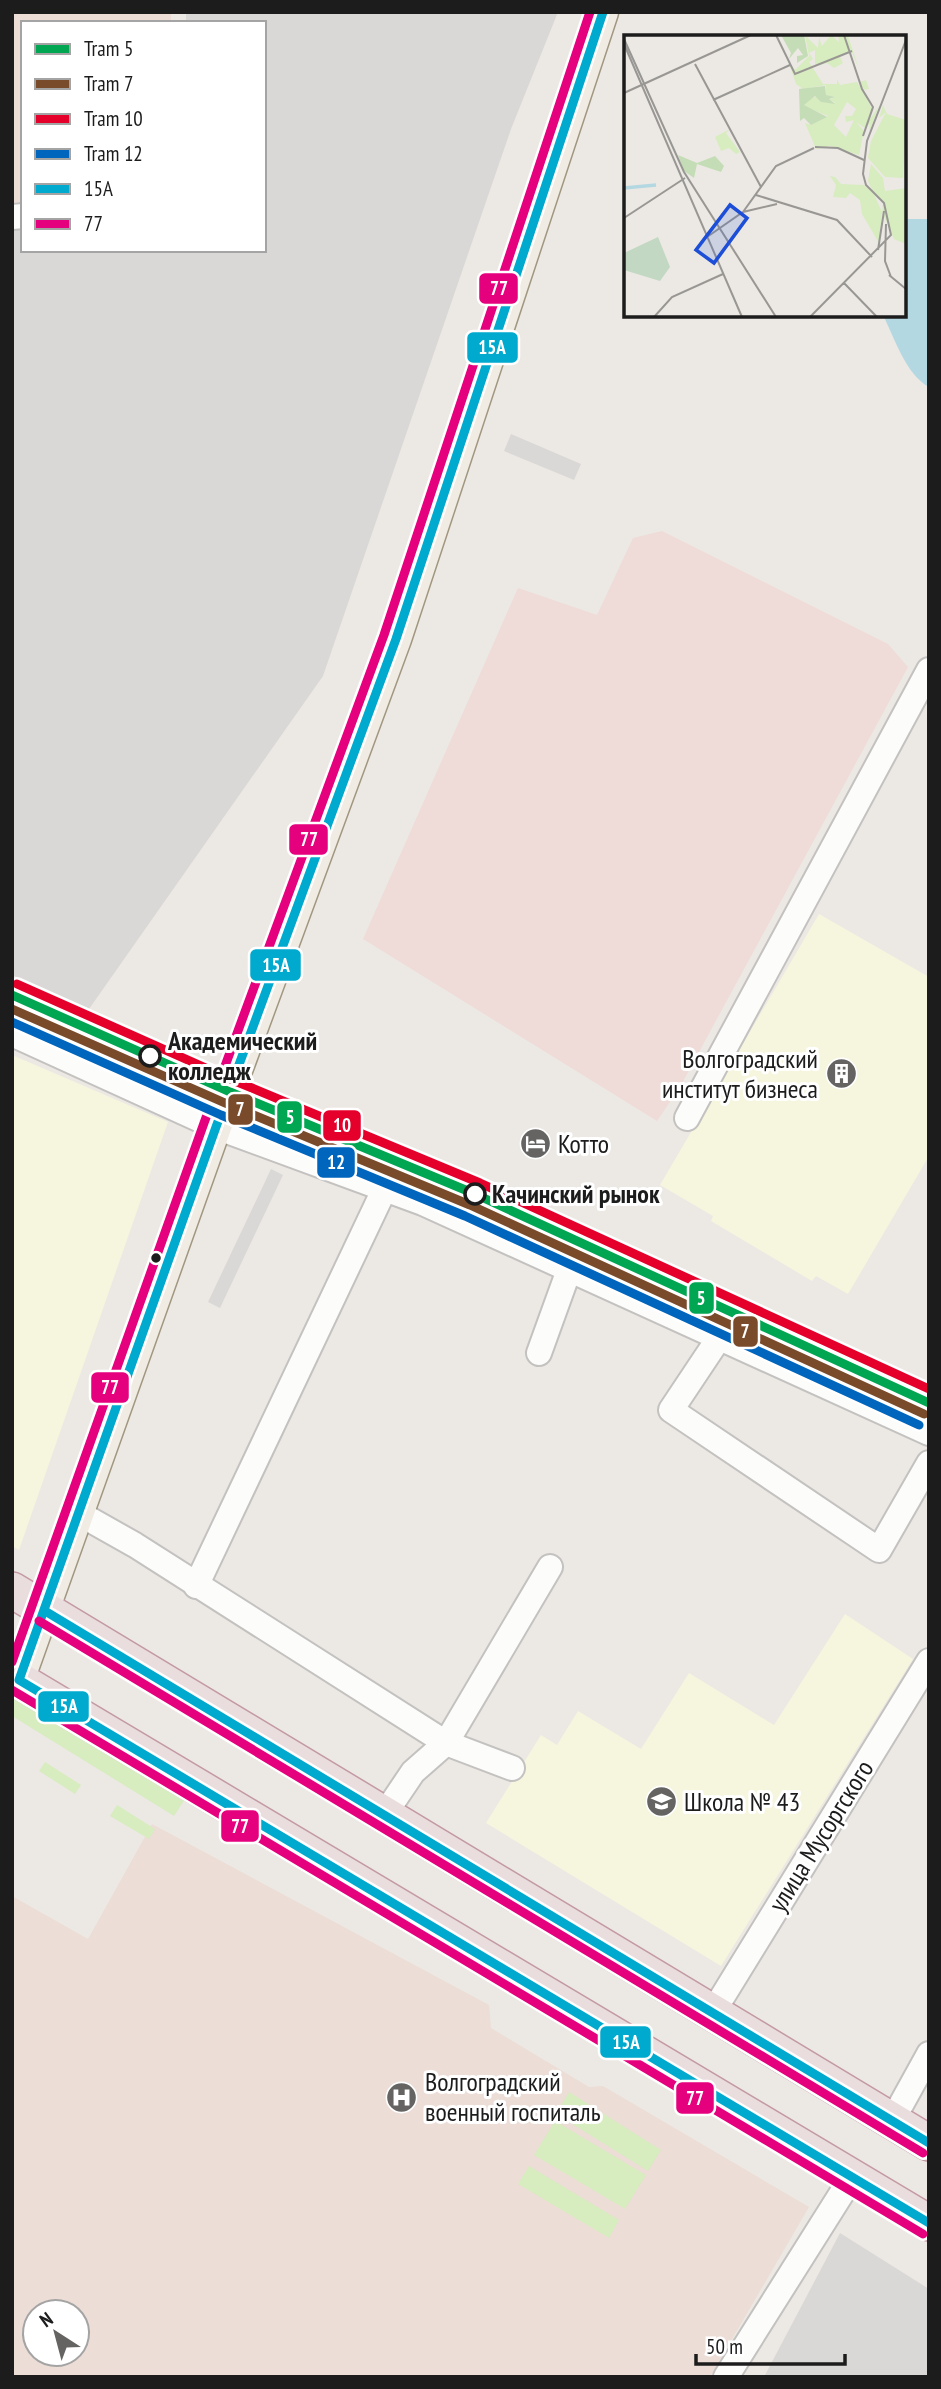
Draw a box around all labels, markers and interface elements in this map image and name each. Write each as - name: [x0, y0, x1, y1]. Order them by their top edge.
- legend: [21, 21, 266, 252]
- text: Tram 5: [84, 35, 133, 62]
- inset map: [624, 35, 906, 317]
- text: Tram 7: [84, 70, 133, 97]
- text: Tram 10: [84, 105, 143, 132]
- text: Tram 12: [84, 140, 143, 167]
- text: 15А: [84, 175, 113, 202]
- text: 77: [84, 210, 103, 237]
- line badge: 77: [478, 272, 519, 305]
- text: 77: [490, 276, 508, 300]
- line badge: 15А: [466, 331, 519, 364]
- text: 15А: [478, 335, 506, 359]
- line badge: 77: [288, 823, 329, 856]
- text: 77: [300, 827, 318, 851]
- line badge: 15А: [249, 948, 302, 982]
- text: 15А: [262, 953, 290, 977]
- place label: Академический колледж: [167, 1024, 317, 1087]
- place label: Волгоградский институт бизнеса: [662, 1042, 818, 1105]
- marker: Академический колледж: [139, 1045, 161, 1067]
- building icon: Волгоградский институт бизнеса: [824, 1057, 858, 1091]
- line badge: 7: [227, 1093, 254, 1126]
- text: 7: [235, 1097, 245, 1121]
- line badge: 5: [276, 1100, 303, 1134]
- text: 5: [285, 1105, 295, 1129]
- line badge: 10: [322, 1109, 362, 1142]
- text: 10: [333, 1113, 351, 1137]
- hotel icon: Котто: [518, 1127, 552, 1161]
- place label: Котто: [558, 1127, 609, 1160]
- line badge: 12: [316, 1146, 356, 1179]
- text: 12: [327, 1150, 345, 1174]
- place label: Качинский рынок: [492, 1177, 660, 1210]
- marker: Качинский рынок: [464, 1183, 486, 1205]
- unlabelled marker: [149, 1251, 163, 1265]
- line badge: 5: [688, 1281, 715, 1315]
- text: 5: [696, 1286, 706, 1310]
- line badge: 7: [732, 1315, 759, 1348]
- text: 7: [740, 1319, 750, 1343]
- line badge: 77: [90, 1371, 130, 1404]
- text: 77: [101, 1375, 119, 1399]
- line badge: 15А: [37, 1690, 90, 1723]
- text: 15А: [50, 1694, 78, 1718]
- street label: улица Мусоргского: [761, 1754, 880, 1918]
- school or university icon: Школа № 43: [644, 1785, 678, 1819]
- place label: Школа № 43: [684, 1785, 800, 1818]
- line badge: 77: [220, 1809, 260, 1843]
- text: 77: [231, 1814, 249, 1838]
- line badge: 15А: [599, 2025, 652, 2059]
- text: 15А: [612, 2030, 640, 2054]
- place label: Волгоградский военный госпиталь: [425, 2065, 601, 2128]
- hospital icon: Волгоградский военный госпиталь: [385, 2080, 419, 2114]
- line badge: 77: [675, 2081, 715, 2115]
- text: 77: [686, 2086, 704, 2110]
- north arrow: [21, 2298, 91, 2368]
- text: N: [35, 2307, 57, 2332]
- scale bar: [696, 2322, 845, 2366]
- text: 50 m: [706, 2333, 743, 2360]

